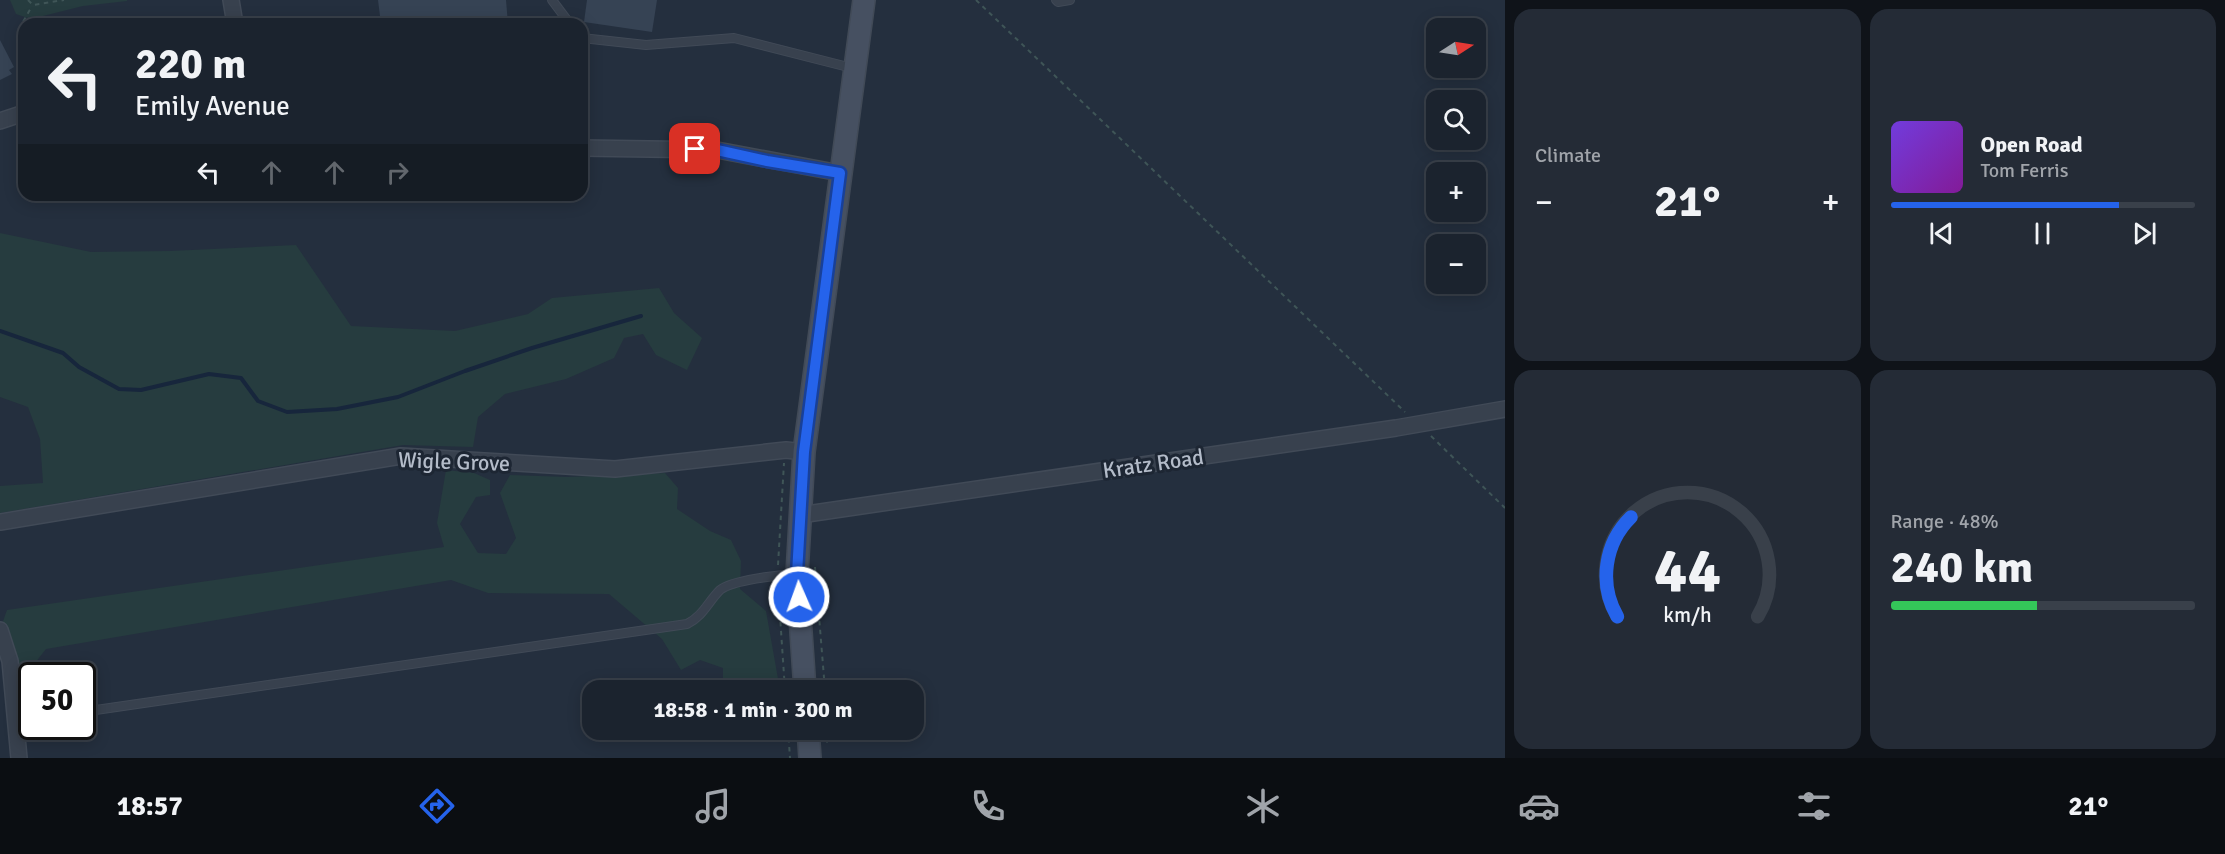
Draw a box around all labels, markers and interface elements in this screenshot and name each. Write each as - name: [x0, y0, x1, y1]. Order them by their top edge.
- north arrow: [1426, 18, 1486, 78]
- map controls: [1426, 18, 1486, 294]
- text: 220 m: [135, 39, 246, 90]
- icon: left: [36, 42, 114, 120]
- text: Emily Avenue: [135, 90, 290, 123]
- button: search: [1426, 90, 1486, 150]
- pin: [669, 123, 720, 174]
- text: Open Road: [1981, 131, 2083, 158]
- icon: arrive: [678, 132, 711, 165]
- text: Climate: [1535, 143, 1601, 168]
- icon: left: [192, 156, 225, 189]
- icon: ahead: [255, 156, 288, 189]
- icon: ahead: [318, 156, 351, 189]
- icon: right: [381, 156, 414, 189]
- text: Tom Ferris: [1981, 158, 2069, 183]
- button: +: [1426, 162, 1486, 222]
- text: 21°: [1654, 174, 1721, 229]
- text: −: [1535, 182, 1553, 223]
- text: +: [1822, 182, 1839, 223]
- icon: previous: [1925, 217, 1958, 250]
- icon: pause: [2026, 217, 2059, 250]
- icon: next: [2128, 217, 2161, 250]
- button: −: [1426, 234, 1486, 294]
- street label: Kratz Road: [1101, 443, 1205, 484]
- street label: Wigle Grove: [397, 446, 510, 477]
- text: Range · 48%: [1891, 509, 1999, 534]
- text: 44: [1654, 532, 1721, 609]
- text: 240 km: [1891, 540, 2033, 595]
- position arrow: [767, 565, 831, 629]
- text: km/h: [1663, 602, 1712, 628]
- speed limit sign: 50: [18, 662, 96, 740]
- text: 18:58 · 1 min · 300 m: [653, 696, 853, 723]
- icon: directions: [416, 785, 458, 827]
- icon: music: [692, 785, 734, 827]
- icon: phone: [967, 785, 1009, 827]
- icon: climate: [1242, 785, 1284, 827]
- icon: car: [1518, 785, 1560, 827]
- icon: filters: [1793, 785, 1835, 827]
- text: 18:57: [117, 790, 183, 823]
- text: 21°: [2068, 790, 2108, 823]

